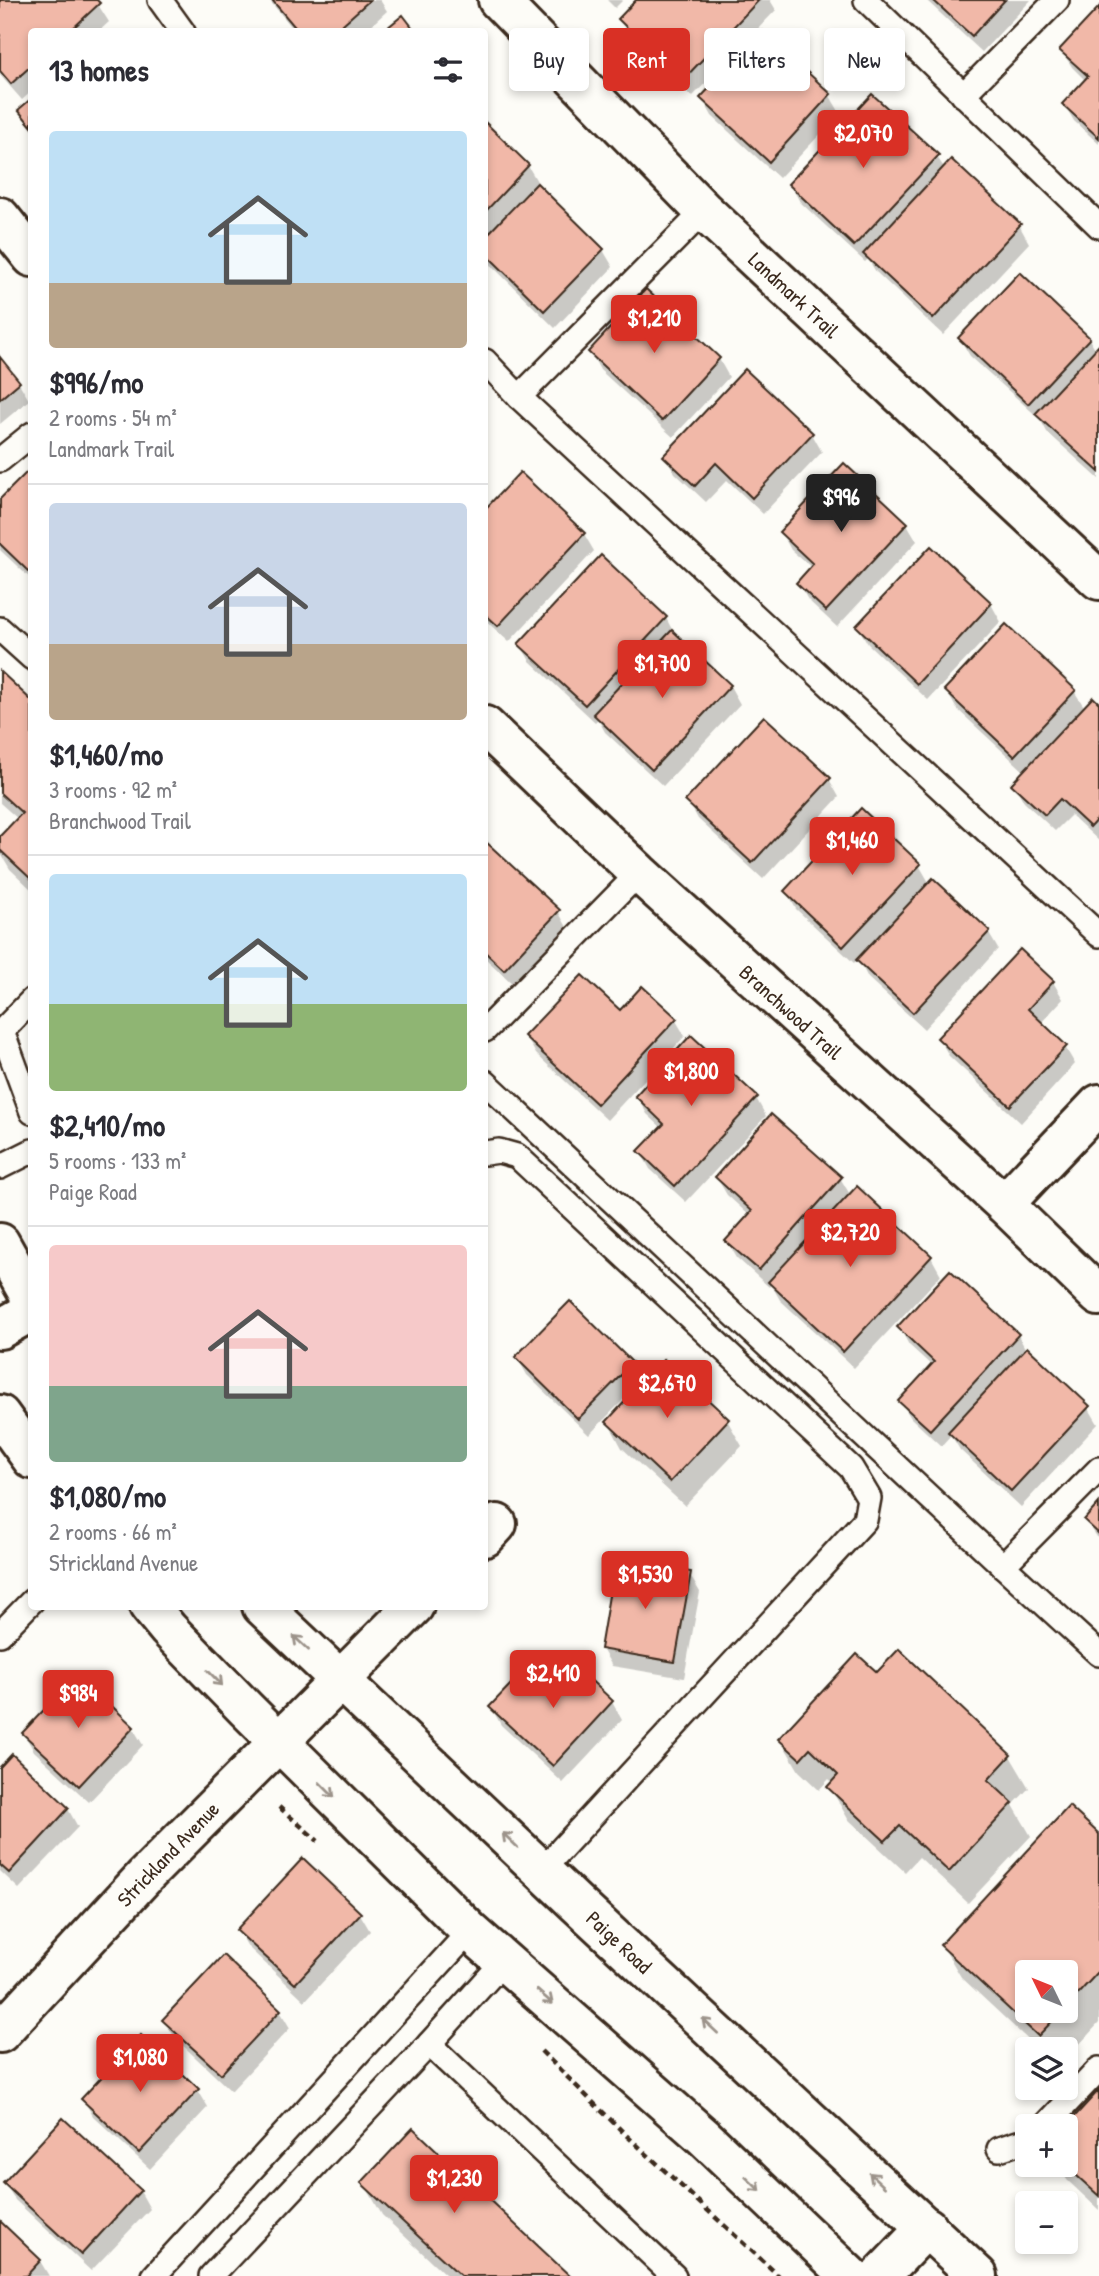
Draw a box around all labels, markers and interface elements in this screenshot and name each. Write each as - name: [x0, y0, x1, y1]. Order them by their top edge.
- chip: Buy: [509, 28, 589, 91]
- chip: Rent: [603, 28, 690, 91]
- chip: Filters: [704, 28, 810, 91]
- chip: New: [824, 28, 905, 91]
- text: 13 homes: [49, 50, 149, 90]
- icon: filters: [429, 51, 467, 89]
- pin: $2,070: [806, 110, 920, 170]
- text: $2,070: [833, 117, 893, 148]
- icon: home: [195, 177, 321, 303]
- street label: Landmark Trail: [742, 245, 846, 345]
- pin: $1,210: [597, 296, 711, 355]
- text: $1,210: [627, 302, 681, 333]
- text: $996/mo: [49, 362, 143, 402]
- text: 2 rooms · 54 m²: [49, 402, 177, 433]
- text: Landmark Trail: [49, 433, 174, 464]
- pin: $996: [800, 475, 882, 534]
- text: $996: [822, 481, 860, 512]
- icon: home: [195, 549, 321, 675]
- pin: $1,700: [605, 640, 719, 700]
- text: $1,700: [634, 647, 690, 678]
- text: $1,460/mo: [49, 734, 163, 774]
- text: 3 rooms · 92 m²: [49, 774, 177, 805]
- text: Branchwood Trail: [49, 805, 191, 836]
- pin: $1,460: [795, 818, 909, 877]
- text: $1,460: [826, 824, 878, 855]
- icon: home: [195, 920, 321, 1046]
- street label: Branchwood Trail: [733, 958, 849, 1066]
- pin: $1,800: [634, 1048, 748, 1108]
- text: $1,800: [663, 1055, 719, 1086]
- text: $2,410/mo: [49, 1105, 165, 1145]
- text: 5 rooms · 133 m²: [49, 1145, 186, 1176]
- text: Paige Road: [49, 1176, 137, 1207]
- pin: $2,720: [793, 1210, 907, 1269]
- text: $2,720: [820, 1216, 880, 1247]
- icon: home: [195, 1291, 321, 1417]
- pin: $2,670: [610, 1360, 724, 1420]
- text: $2,670: [638, 1367, 696, 1398]
- text: $1,080/mo: [49, 1476, 166, 1516]
- text: 2 rooms · 66 m²: [49, 1516, 177, 1547]
- text: Strickland Avenue: [49, 1547, 198, 1578]
- pin: $1,530: [588, 1552, 702, 1611]
- text: $1,530: [618, 1558, 673, 1589]
- one-way arrow: [293, 1634, 310, 1651]
- pin: $2,410: [496, 1650, 610, 1710]
- text: $2,410: [526, 1657, 580, 1688]
- one-way arrow: [207, 1669, 224, 1686]
- pin: $984: [37, 1670, 119, 1730]
- text: $984: [59, 1677, 97, 1708]
- one-way arrow: [318, 1781, 335, 1798]
- street label: Strickland Avenue: [110, 1795, 226, 1913]
- one-way arrow: [502, 1831, 519, 1848]
- street label: Paige Road: [580, 1904, 658, 1980]
- north arrow: [1015, 1960, 1078, 2023]
- map controls: [1015, 1960, 1078, 2254]
- one-way arrow: [536, 1989, 554, 2005]
- one-way arrow: [701, 2018, 719, 2034]
- pin: $1,080: [83, 2035, 197, 2094]
- button: layers: [1015, 2037, 1078, 2100]
- text: $1,080: [112, 2041, 168, 2072]
- button: +: [1015, 2114, 1078, 2177]
- pin: $1,230: [397, 2156, 511, 2215]
- text: $1,230: [426, 2162, 482, 2193]
- one-way arrow: [869, 2172, 886, 2189]
- one-way arrow: [745, 2176, 762, 2193]
- button: −: [1015, 2191, 1078, 2254]

